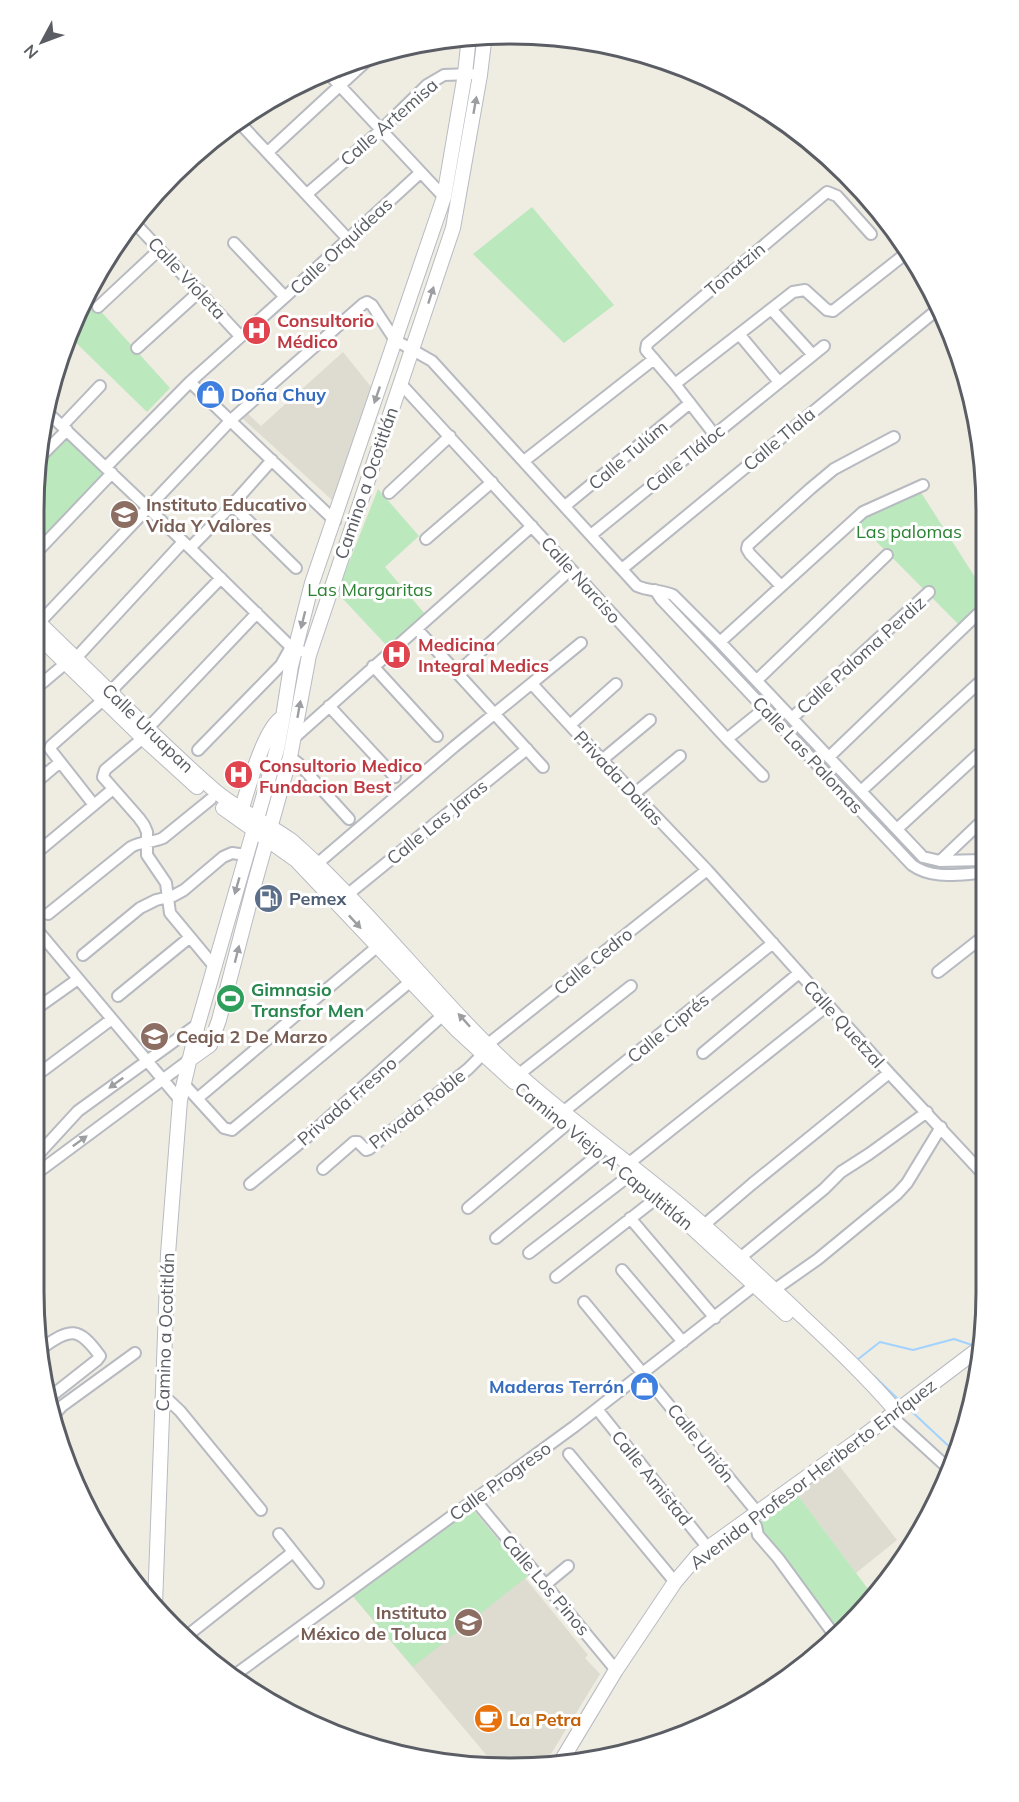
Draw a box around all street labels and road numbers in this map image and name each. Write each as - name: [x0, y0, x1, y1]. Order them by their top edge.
- street label: Calle Artemisa: [335, 73, 443, 171]
- street label: Calle Orquídeas: [285, 193, 397, 299]
- street label: Calle Violeta: [143, 232, 231, 324]
- street label: Tonatzin: [700, 237, 770, 301]
- street label: Calle Tlala: [738, 402, 820, 476]
- street label: Camino a Ocotitlán: [329, 404, 403, 562]
- street label: Calle Tulúm: [584, 415, 672, 495]
- street label: Calle Tláloc: [641, 419, 729, 497]
- street label: Calle Narciso: [536, 532, 626, 628]
- street label: Calle Paloma Perdiz: [792, 591, 930, 719]
- street label: Calle Uruapan: [97, 678, 199, 778]
- street label: Calle Las Palomas: [748, 691, 868, 819]
- street label: Privada Dalias: [569, 726, 669, 830]
- street label: Calle Las Jaras: [382, 774, 492, 870]
- street label: Calle Cedro: [549, 922, 637, 1000]
- street label: Calle Quetzal: [798, 975, 890, 1073]
- street label: Calle Ciprés: [623, 988, 714, 1068]
- street label: Privada Fresno: [292, 1051, 402, 1151]
- street label: Privada Roble: [364, 1064, 470, 1154]
- street label: Camino Viejo A Capultitlán: [510, 1077, 698, 1235]
- street label: Camino a Ocotitlán: [151, 1252, 179, 1412]
- street label: Avenida Profesor Heriberto Enríquez: [685, 1374, 941, 1574]
- street label: Calle Unión: [662, 1399, 740, 1487]
- street label: Calle Amistad: [607, 1426, 697, 1530]
- street label: Calle Progreso: [445, 1436, 555, 1526]
- street label: Calle Los Pinos: [497, 1530, 595, 1640]

